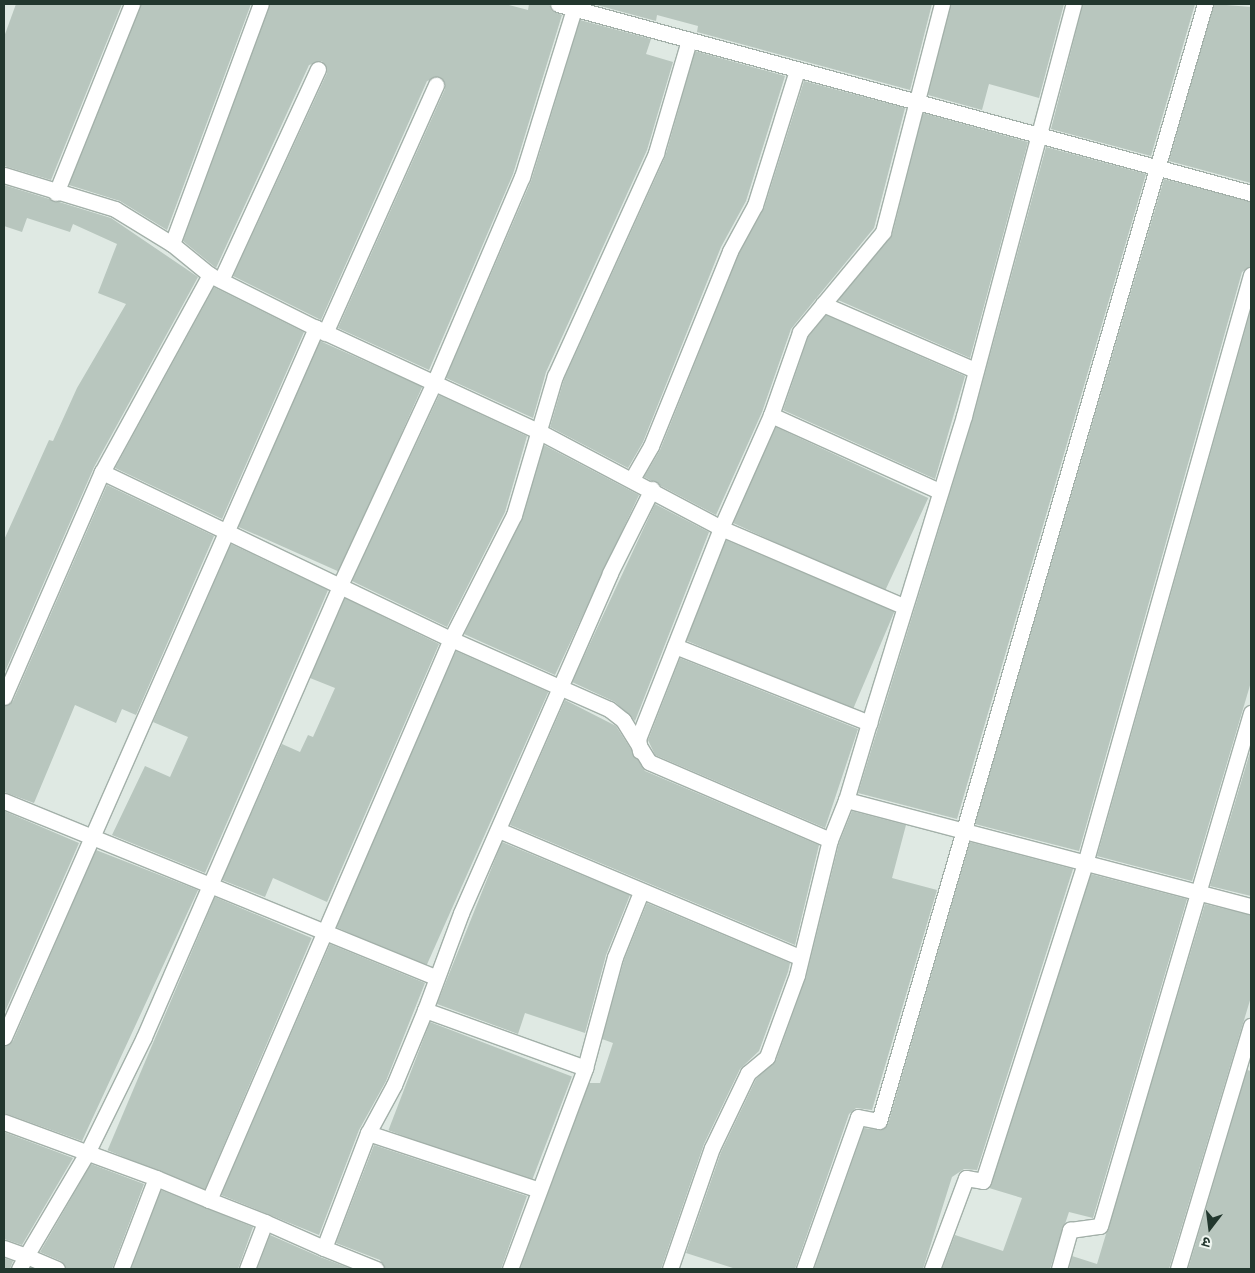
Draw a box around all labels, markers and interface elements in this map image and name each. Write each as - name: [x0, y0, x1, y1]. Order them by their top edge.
- north arrow: [1185, 1203, 1235, 1253]
- text: उ: [1200, 1233, 1212, 1252]

